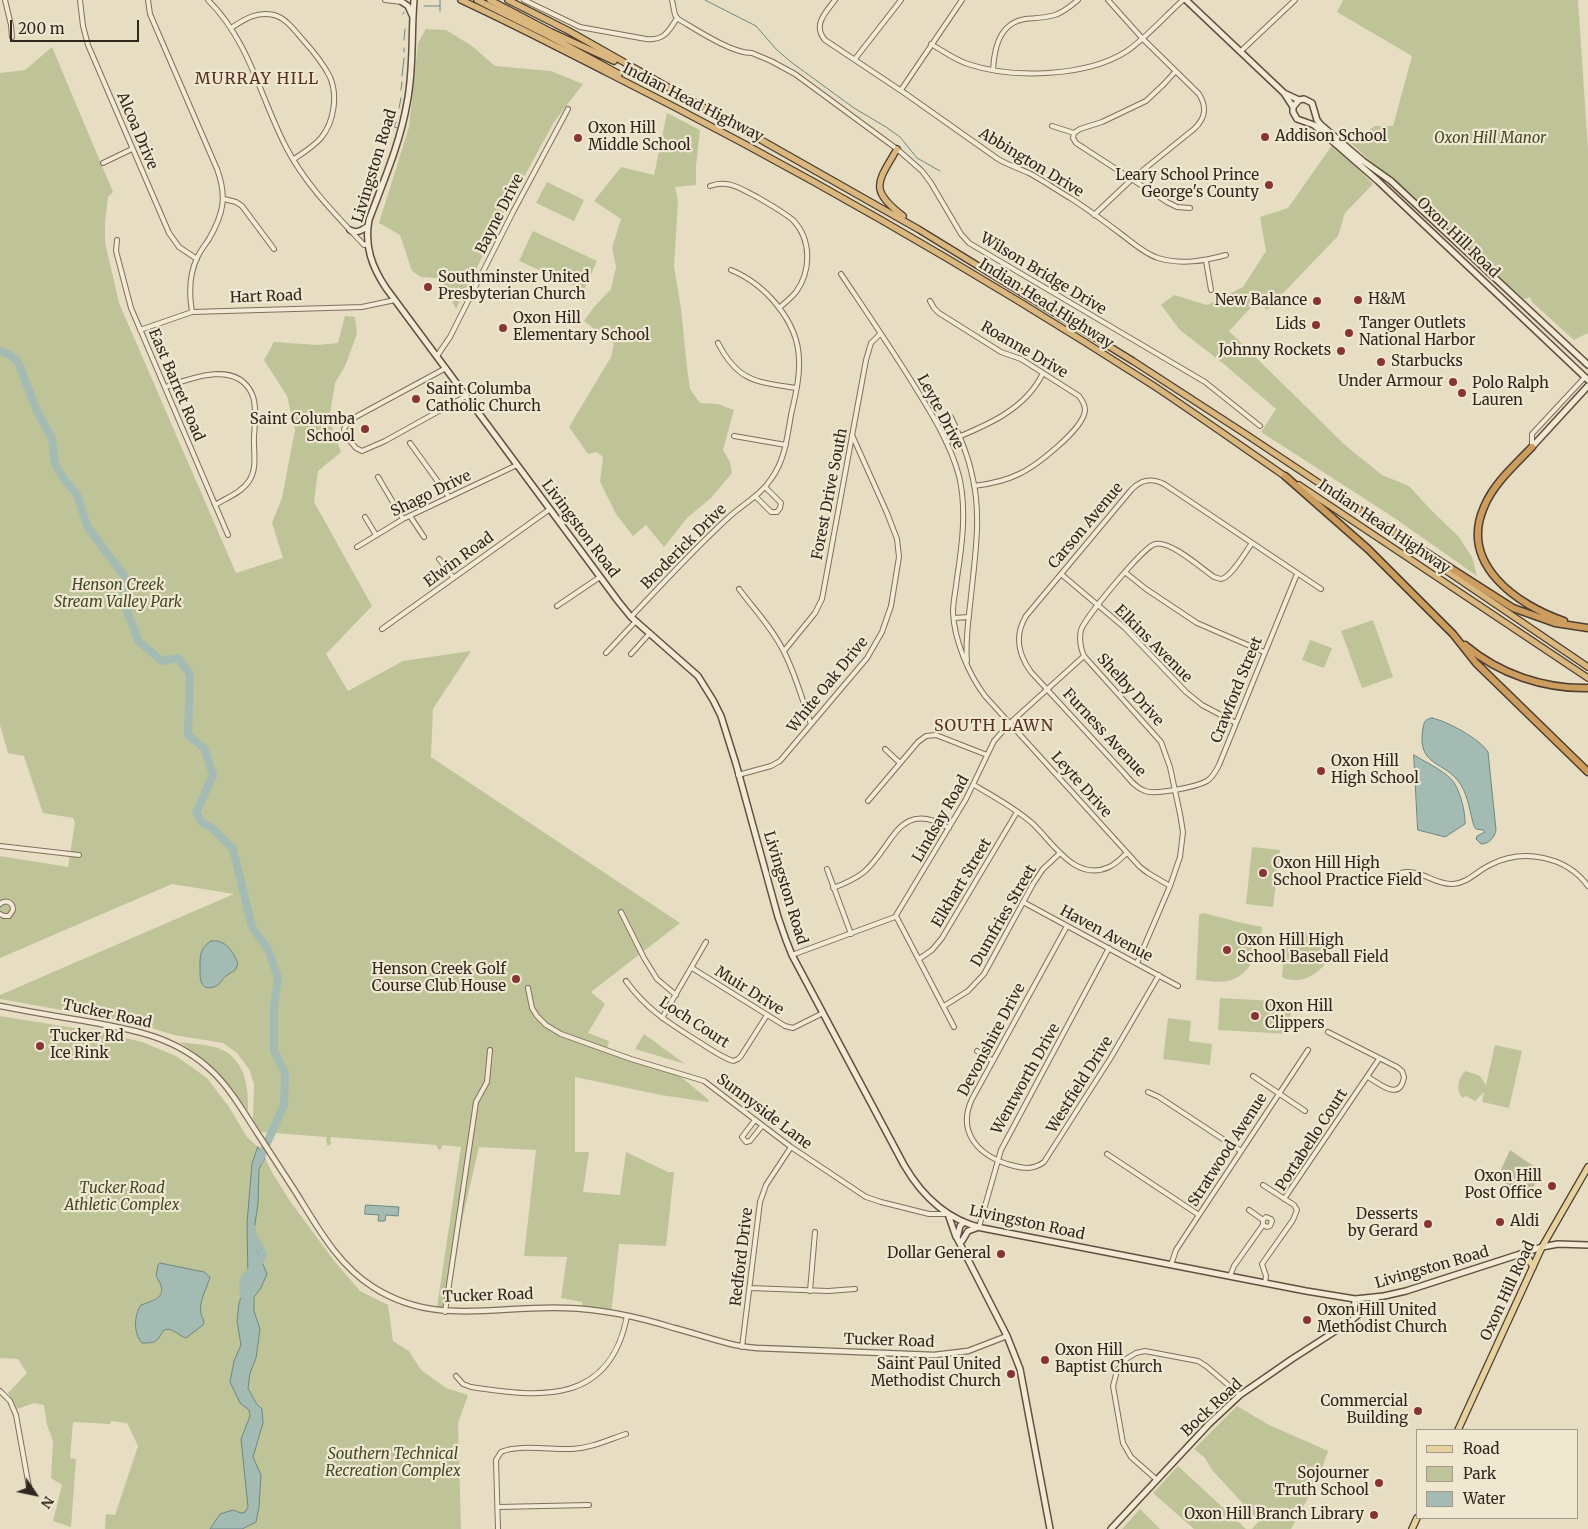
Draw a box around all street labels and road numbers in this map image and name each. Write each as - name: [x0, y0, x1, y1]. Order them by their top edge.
- street label: Indian Head Highway: [620, 60, 766, 146]
- street label: Alcoa Drive: [113, 90, 161, 172]
- street label: Livingston Road: [349, 107, 401, 225]
- street label: Abbington Drive: [975, 125, 1087, 201]
- street label: Bayne Drive: [472, 171, 528, 257]
- street label: Oxon Hill Road: [1413, 194, 1503, 282]
- street label: Wilson Bridge Drive: [977, 229, 1109, 319]
- street label: Indian Head Highway: [975, 255, 1117, 353]
- street label: Hart Road: [229, 287, 303, 307]
- street label: Roanne Drive: [977, 318, 1071, 382]
- street label: East Barret Road: [144, 326, 208, 444]
- street label: Leyte Drive: [913, 372, 967, 452]
- street label: Forest Drive South: [808, 427, 852, 561]
- street label: Shago Drive: [388, 467, 474, 521]
- street label: Indian Head Highway: [1315, 476, 1453, 578]
- street label: Livingston Road: [537, 477, 623, 581]
- street label: Carson Avenue: [1045, 479, 1127, 573]
- street label: Broderick Drive: [638, 501, 730, 593]
- street label: Elwin Road: [421, 529, 497, 591]
- street label: Elkins Avenue: [1110, 601, 1196, 687]
- street label: White Oak Drive: [784, 634, 872, 736]
- street label: Crawford Street: [1208, 634, 1266, 746]
- street label: Shelby Drive: [1093, 650, 1167, 730]
- street label: Furness Avenue: [1059, 685, 1149, 781]
- street label: Leyte Drive: [1047, 748, 1115, 822]
- street label: Lindsay Road: [909, 772, 973, 866]
- street label: Livingston Road: [759, 829, 811, 947]
- street label: Elkhart Street: [928, 835, 996, 931]
- street label: Dumfries Street: [967, 862, 1041, 970]
- street label: Haven Avenue: [1057, 902, 1155, 966]
- street label: Muir Drive: [711, 963, 787, 1019]
- street label: Devonshire Drive: [955, 980, 1029, 1100]
- street label: Loch Court: [656, 994, 732, 1052]
- street label: Tucker Road: [61, 996, 153, 1032]
- street label: Wentworth Drive: [988, 1020, 1064, 1138]
- street label: Westfield Drive: [1043, 1033, 1117, 1137]
- street label: Sunnyside Lane: [713, 1070, 815, 1154]
- street label: Portabello Court: [1272, 1086, 1352, 1194]
- street label: Stratwood Avenue: [1185, 1090, 1271, 1210]
- street label: Livingston Road: [968, 1202, 1086, 1244]
- street label: Redford Drive: [727, 1207, 757, 1307]
- street label: Oxon Hill Road: [1477, 1238, 1539, 1344]
- street label: Livingston Road: [1373, 1243, 1491, 1293]
- street label: Tucker Road: [442, 1285, 534, 1307]
- street label: Tucker Road: [843, 1330, 935, 1352]
- street label: Bock Road: [1178, 1375, 1246, 1441]

